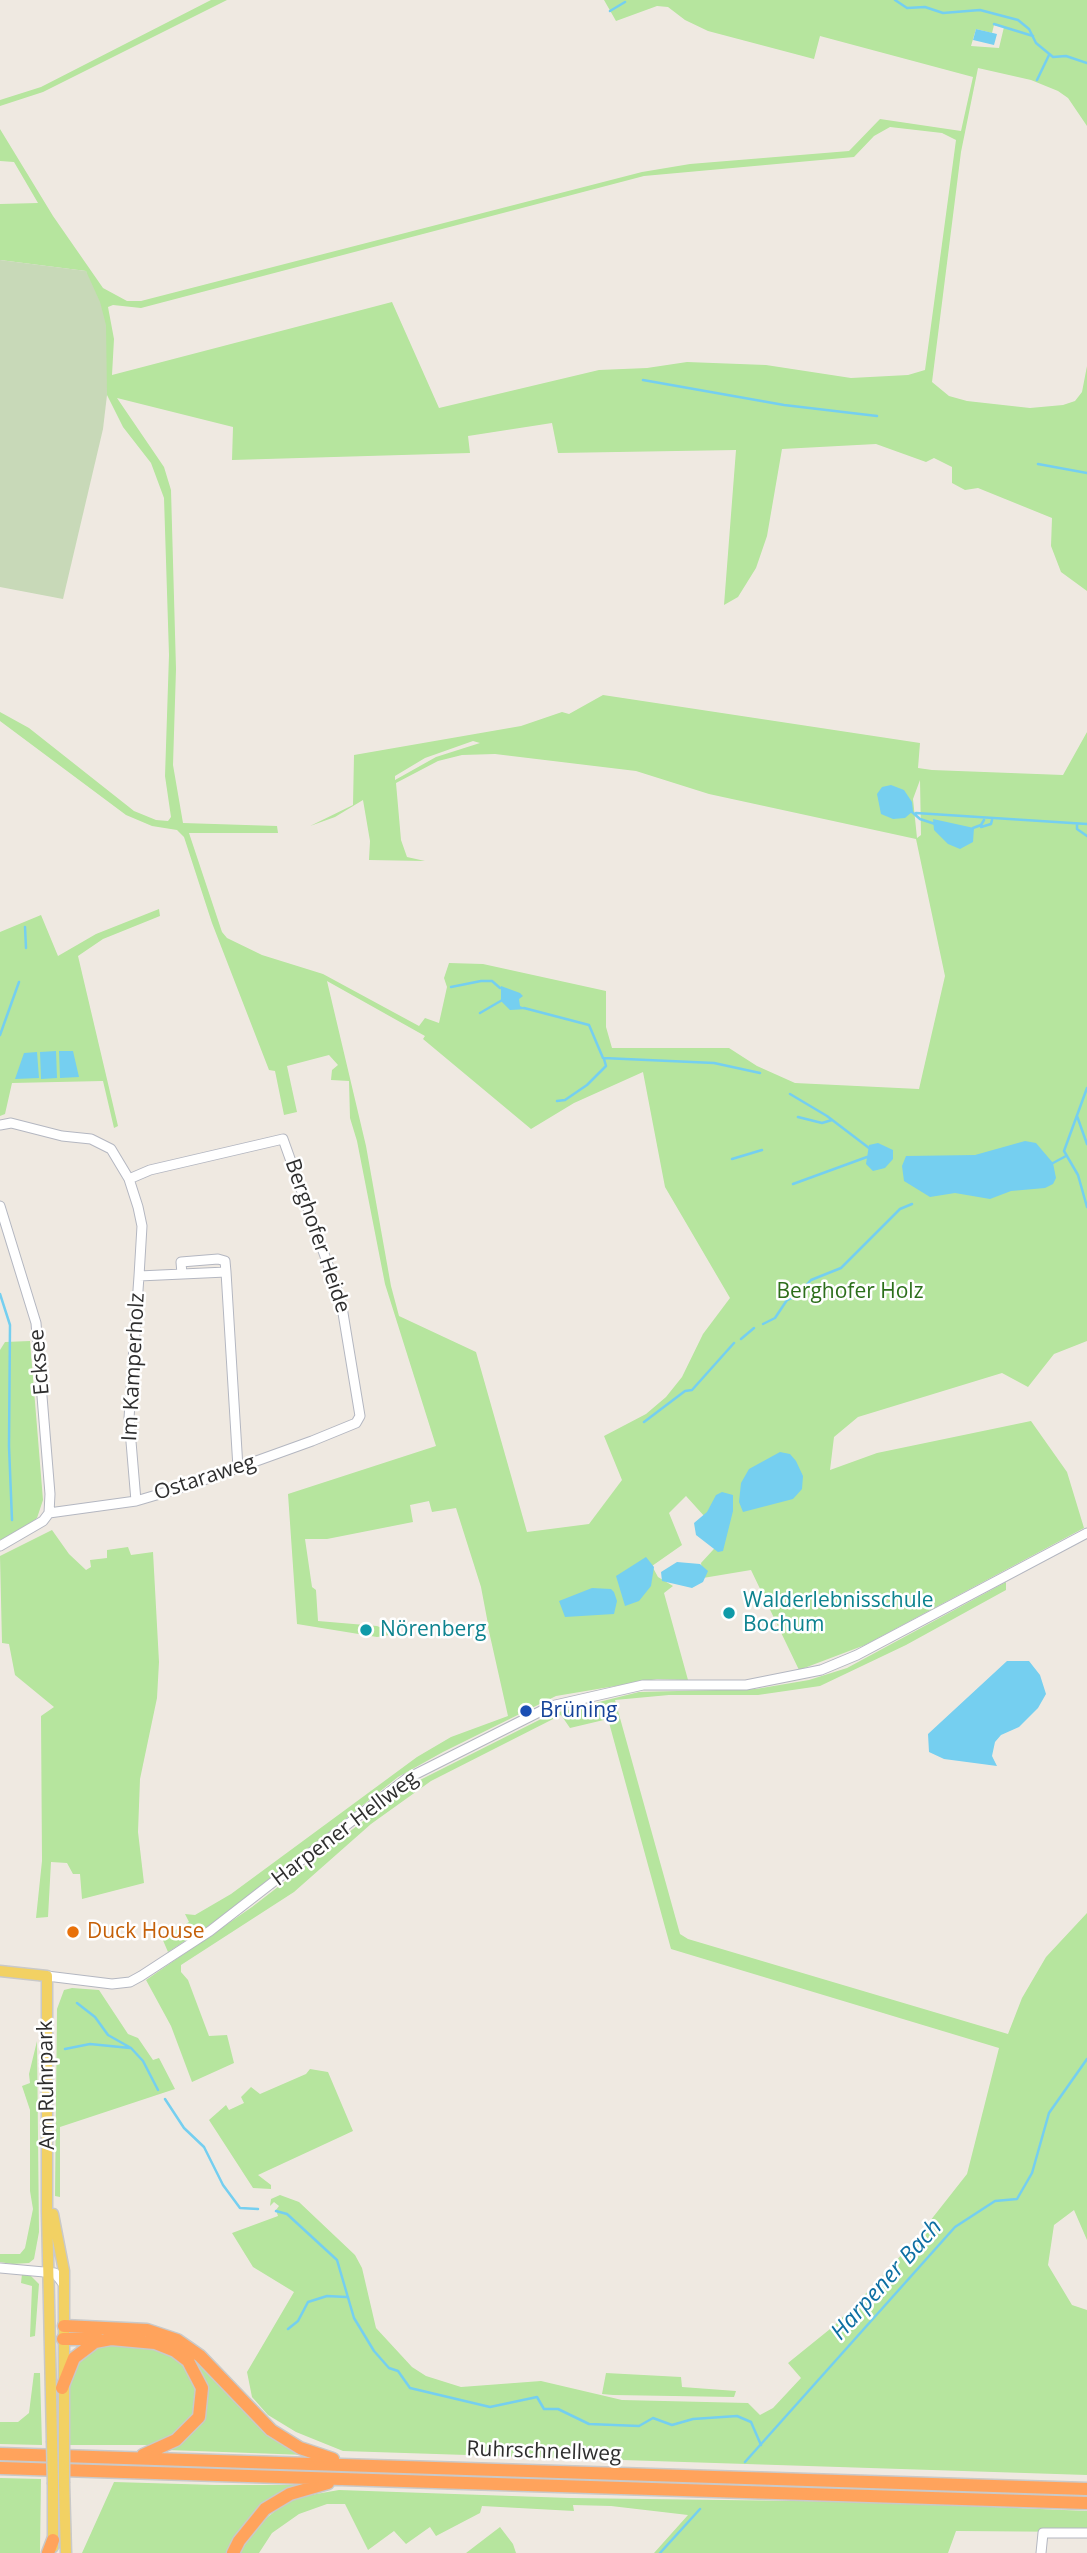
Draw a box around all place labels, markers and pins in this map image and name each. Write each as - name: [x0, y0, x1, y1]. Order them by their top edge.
- place label: Walderlebnisschule Bochum: [743, 1588, 934, 1638]
- marker: Walderlebnisschule Bochum: [721, 1605, 737, 1621]
- place label: Nörenberg: [380, 1617, 486, 1643]
- marker: Nörenberg: [358, 1622, 374, 1638]
- place label: Brüning: [540, 1698, 617, 1724]
- marker: Brüning: [518, 1703, 534, 1719]
- place label: Duck House: [87, 1919, 204, 1945]
- marker: Duck House: [65, 1924, 81, 1940]

